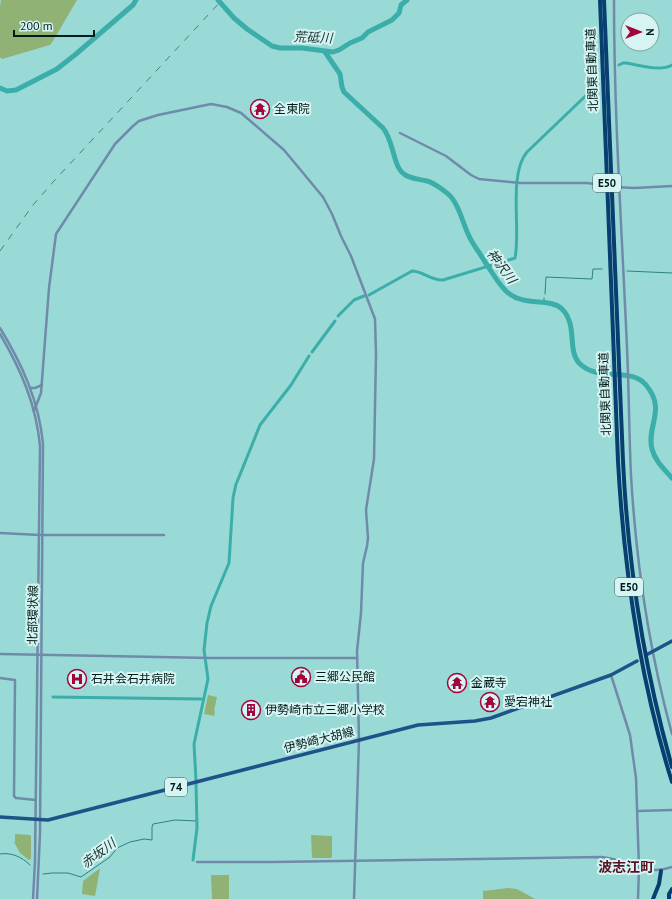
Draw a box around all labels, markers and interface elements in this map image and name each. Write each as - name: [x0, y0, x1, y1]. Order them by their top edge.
- scale bar: [14, 12, 94, 38]
- north arrow: [620, 12, 660, 52]
- text: 200 m: [20, 18, 53, 33]
- water label: 荒砥川: [293, 28, 335, 47]
- street label: 北関東自動車道: [583, 28, 600, 112]
- text: N: [643, 28, 657, 36]
- temple icon: 全東院: [249, 98, 271, 120]
- place label: 全東院: [274, 101, 310, 116]
- road number: E50: [593, 174, 621, 192]
- water label: 神沢川: [483, 246, 521, 289]
- street label: 北関東自動車道: [596, 352, 613, 436]
- road number: E50: [615, 578, 643, 596]
- street label: 北部環状線: [24, 585, 41, 645]
- public building icon: 三郷公民館: [290, 666, 312, 688]
- hospital icon: 石井会石井病院: [66, 668, 88, 690]
- place label: 三郷公民館: [315, 669, 375, 684]
- place label: 石井会石井病院: [91, 671, 175, 686]
- temple icon: 金蔵寺: [446, 672, 468, 694]
- place label: 金蔵寺: [471, 675, 507, 690]
- temple icon: 愛宕神社: [479, 691, 501, 713]
- place label: 愛宕神社: [504, 694, 552, 709]
- building icon: 伊勢崎市立三郷小学校: [240, 699, 262, 721]
- place label: 伊勢崎市立三郷小学校: [265, 702, 385, 717]
- street label: 伊勢崎大胡線: [282, 724, 356, 756]
- road number: 74: [165, 778, 187, 796]
- water label: 赤坂川: [78, 834, 121, 872]
- district label: 波志江町: [598, 858, 654, 876]

